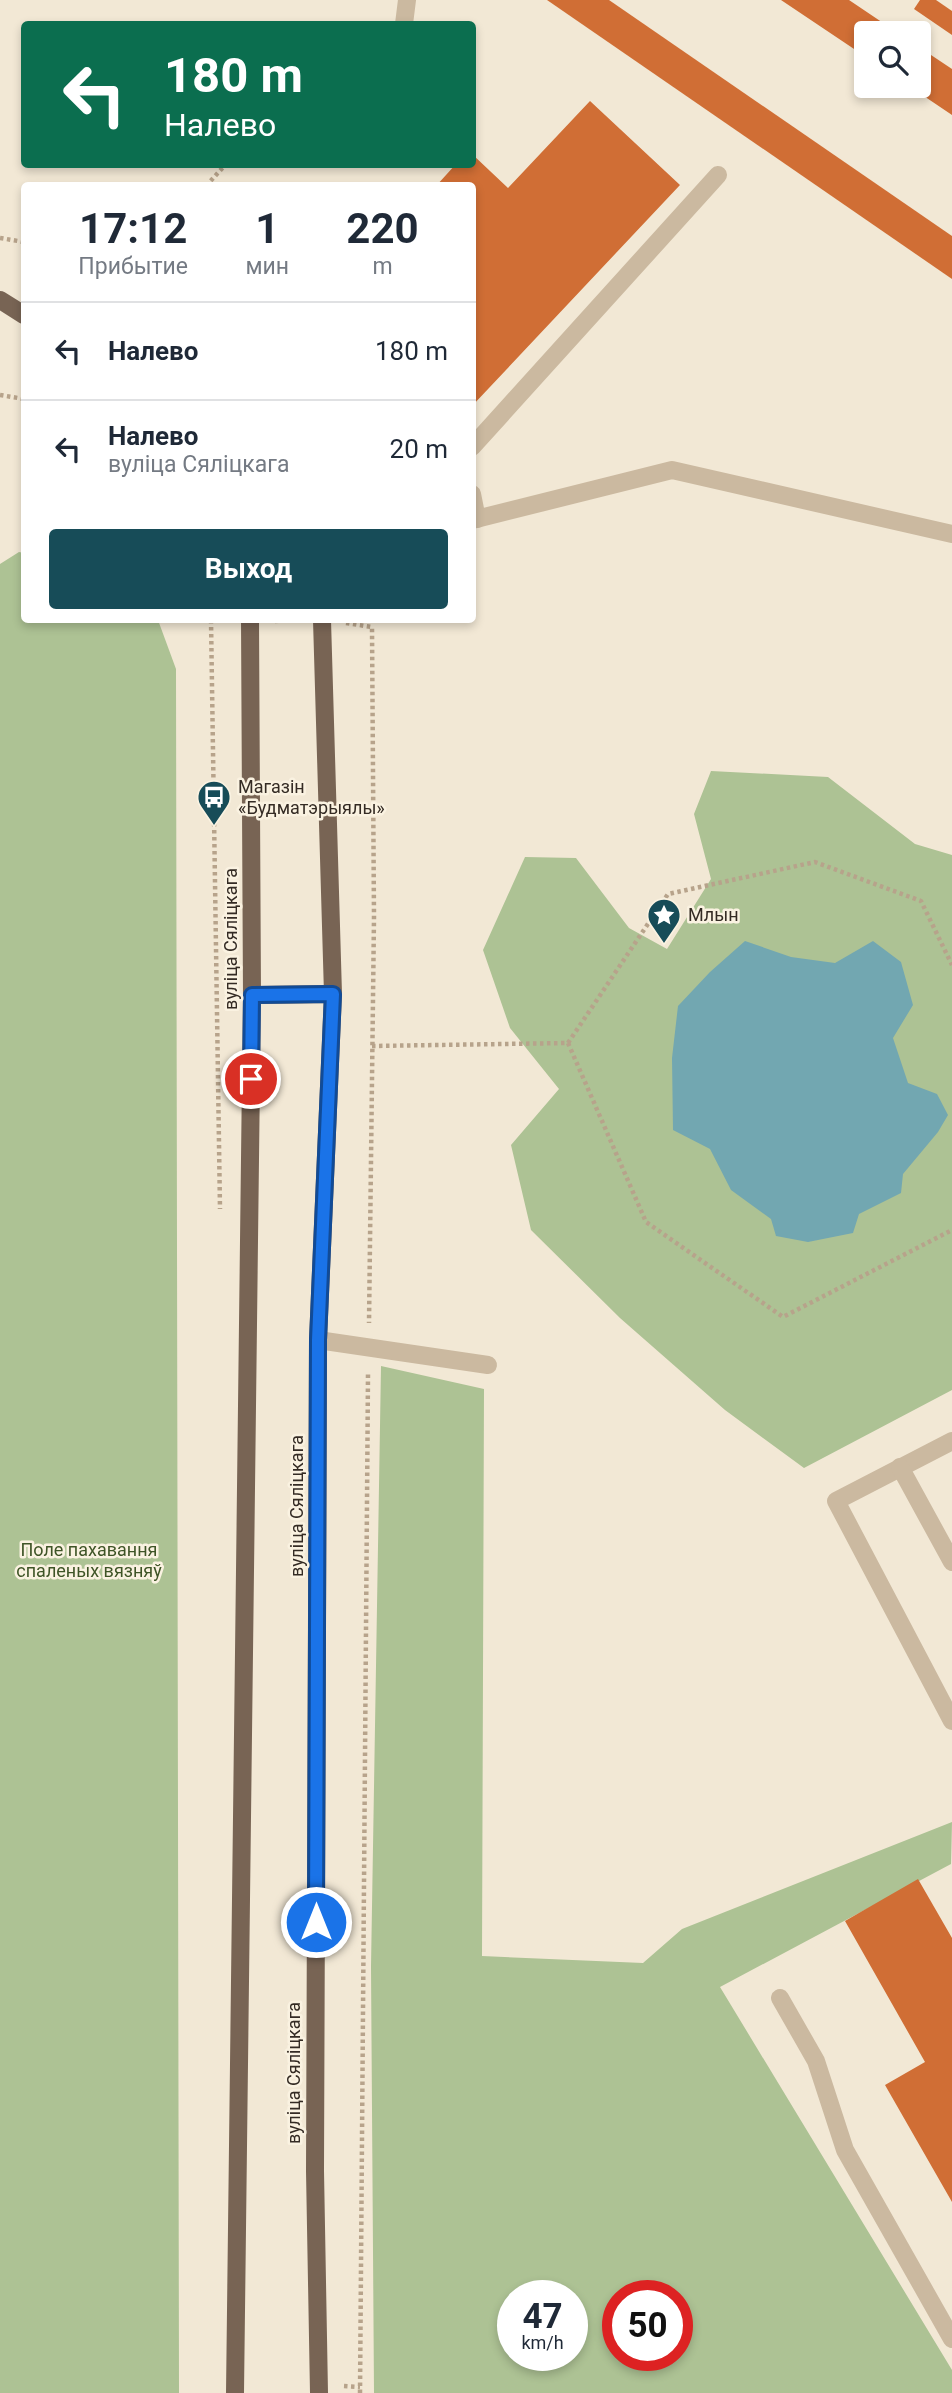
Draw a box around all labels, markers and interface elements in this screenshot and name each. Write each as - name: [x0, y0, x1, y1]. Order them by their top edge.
- map controls: [854, 21, 931, 98]
- button: search: [854, 21, 931, 98]
- text: 180 m: [164, 47, 303, 104]
- icon: left: [49, 49, 140, 140]
- text: Налево: [164, 106, 276, 144]
- text: 17:12: [79, 204, 187, 253]
- text: 1: [255, 204, 279, 253]
- text: 220: [346, 204, 419, 253]
- text: Прибытие: [78, 253, 188, 280]
- text: мин: [245, 253, 289, 280]
- text: m: [372, 253, 393, 280]
- icon: left: [49, 332, 87, 370]
- text: Налево: [108, 336, 198, 366]
- text: 180 m: [375, 336, 448, 366]
- text: Налево: [108, 421, 198, 451]
- icon: left: [49, 430, 87, 468]
- text: 20 m: [390, 434, 448, 464]
- text: вуліца Сяліцкага: [108, 451, 289, 478]
- button: Выход: [49, 529, 448, 609]
- place label: Магазін «Будматэрыялы»: [238, 776, 385, 818]
- bus stop icon: Магазін «Будматэрыялы»: [195, 778, 233, 827]
- street label: вуліца Сяліцкага: [220, 868, 241, 1010]
- place icon: Млын: [645, 896, 683, 945]
- place label: Млын: [688, 904, 739, 925]
- pin: [221, 1049, 281, 1109]
- icon: arrive: [232, 1060, 270, 1098]
- street label: вуліца Сяліцкага: [286, 1435, 307, 1577]
- park label: Поле пахавання спаленых вязняў: [16, 1539, 162, 1581]
- position arrow: [279, 1885, 353, 1959]
- street label: вуліца Сяліцкага: [283, 2002, 304, 2144]
- speed limit sign: 50: [602, 2280, 693, 2371]
- text: 47: [522, 2296, 563, 2337]
- text: km/h: [521, 2332, 564, 2353]

